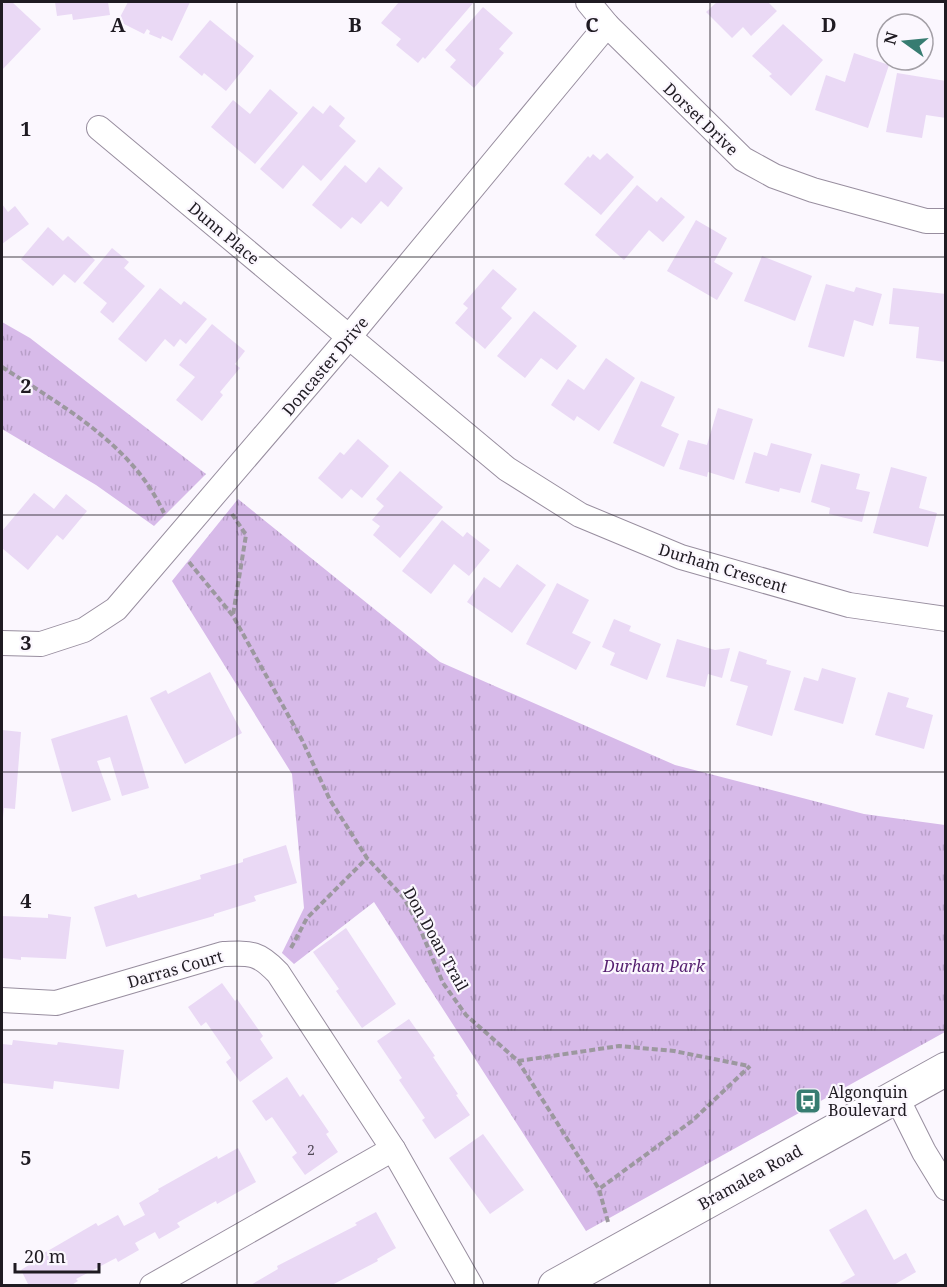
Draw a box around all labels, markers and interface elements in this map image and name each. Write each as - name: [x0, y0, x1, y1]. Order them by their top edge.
- text: A: [110, 11, 126, 38]
- text: B: [348, 11, 362, 38]
- text: C: [585, 11, 599, 38]
- text: D: [821, 11, 837, 38]
- north arrow: [875, 12, 935, 72]
- text: N: [878, 29, 903, 47]
- street label: Dorset Drive: [659, 78, 743, 160]
- text: 1: [20, 115, 32, 142]
- street label: Dunn Place: [184, 197, 264, 269]
- street label: Doncaster Drive: [277, 312, 373, 420]
- text: 2: [20, 372, 32, 399]
- street label: Durham Crescent: [656, 538, 790, 598]
- text: 3: [20, 629, 32, 656]
- street label: Don Doan Trail: [398, 883, 474, 995]
- text: 4: [20, 887, 32, 914]
- street label: Darras Court: [125, 945, 226, 993]
- park label: Durham Park: [602, 955, 706, 977]
- place label: Algonquin Boulevard: [828, 1081, 908, 1121]
- bus stop icon: Algonquin Boulevard: [793, 1086, 823, 1116]
- street label: Bramalea Road: [694, 1139, 806, 1215]
- house number: 2: [307, 1140, 315, 1159]
- text: 5: [20, 1144, 32, 1171]
- scale bar: [15, 1236, 99, 1274]
- text: 20 m: [24, 1244, 66, 1268]

